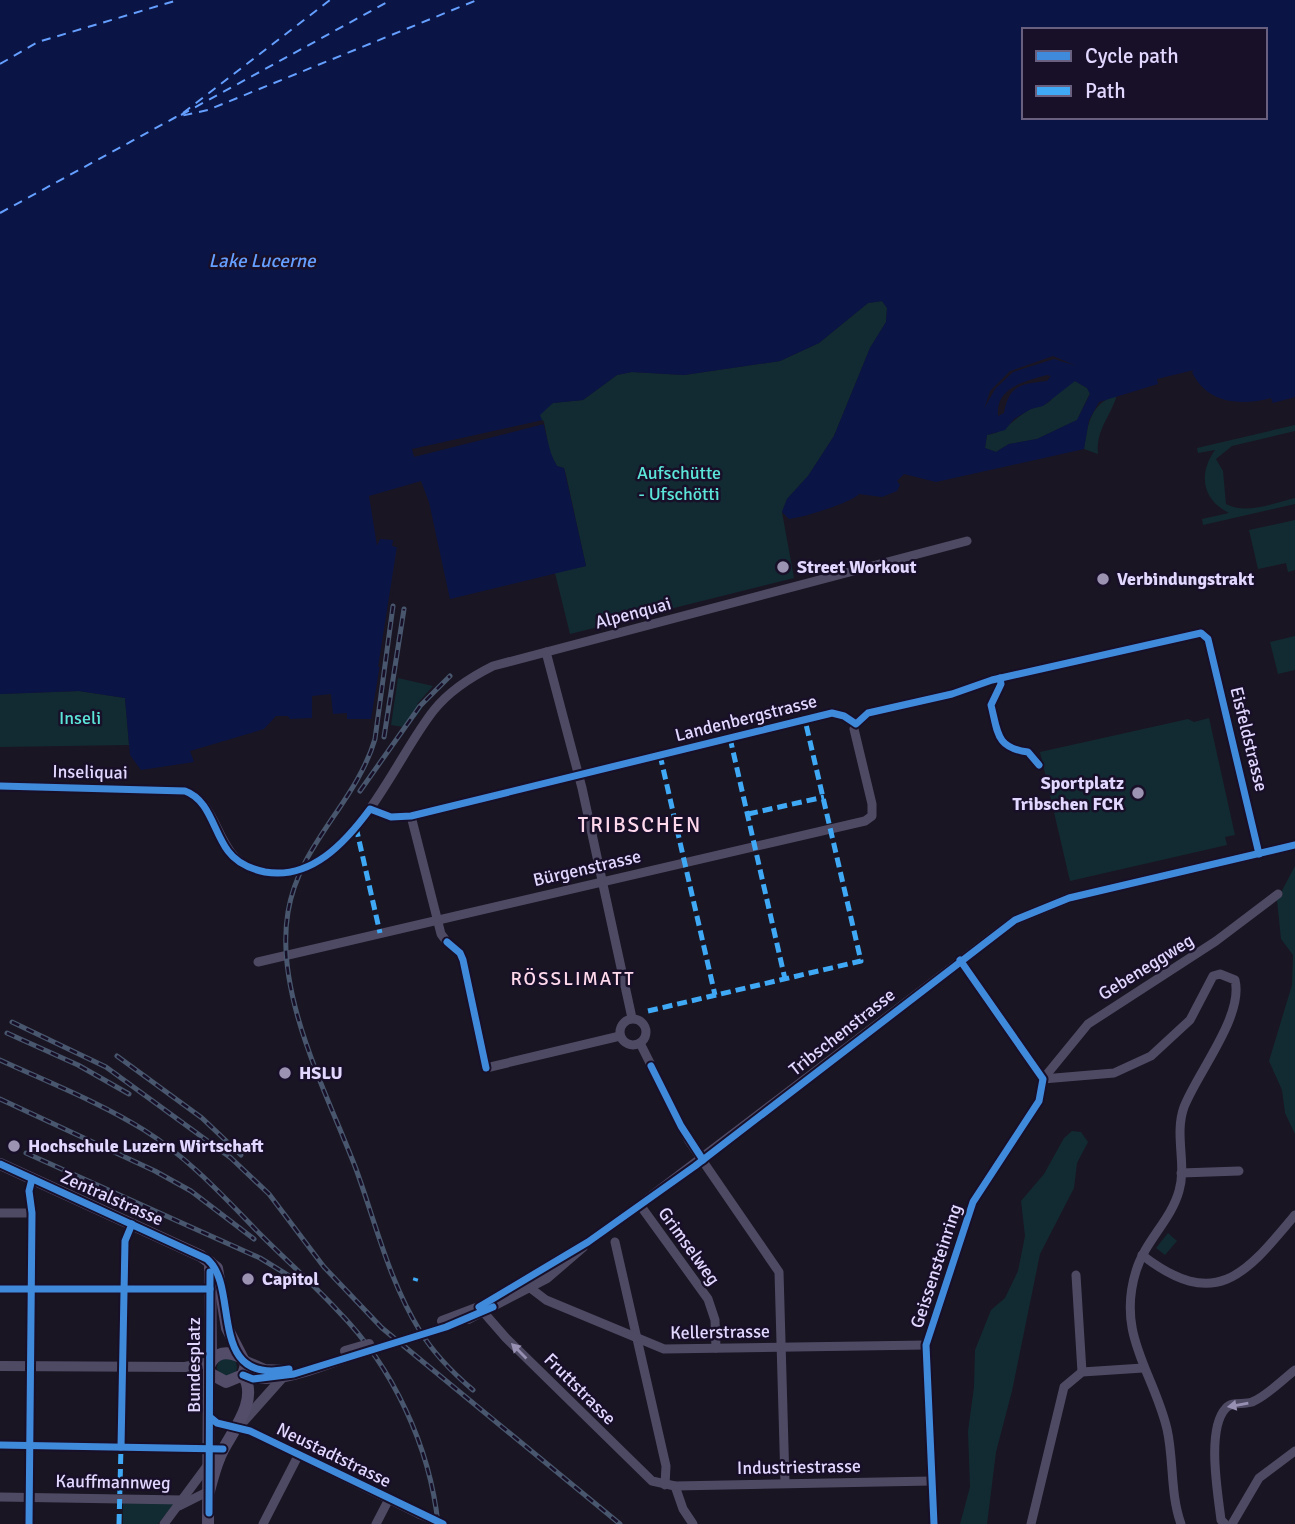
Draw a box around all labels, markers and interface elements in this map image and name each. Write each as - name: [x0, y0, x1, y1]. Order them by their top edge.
- legend: [1022, 28, 1267, 119]
- text: Cycle path: [1085, 43, 1179, 69]
- text: Path: [1085, 78, 1126, 104]
- water label: Lake Lucerne: [208, 249, 317, 273]
- park label: Aufschütte - Ufschötti: [637, 462, 721, 505]
- place label: Street Workout: [797, 556, 917, 578]
- marker: Street Workout: [775, 559, 791, 575]
- place label: Verbindungstrakt: [1117, 568, 1254, 590]
- marker: Verbindungstrakt: [1095, 571, 1111, 587]
- street label: Alpenquai: [593, 592, 673, 634]
- street label: Eisfeldstrasse: [1225, 684, 1273, 794]
- street label: Landenbergstrasse: [673, 690, 819, 746]
- park label: Inseli: [59, 707, 101, 729]
- street label: Inseliquai: [52, 760, 128, 784]
- place label: Sportplatz Tribschen FCK: [1013, 772, 1125, 815]
- marker: Sportplatz Tribschen FCK: [1130, 785, 1146, 801]
- district label: TRIBSCHEN: [578, 812, 702, 838]
- street label: Bürgenstrasse: [531, 845, 643, 891]
- street label: Gebeneggweg: [1094, 929, 1198, 1005]
- district label: RÖSSLIMATT: [510, 967, 636, 991]
- street label: Tribschenstrasse: [784, 984, 900, 1080]
- place label: HSLU: [299, 1062, 343, 1084]
- marker: HSLU: [277, 1065, 293, 1081]
- place label: Hochschule Luzern Wirtschaft: [28, 1135, 264, 1157]
- marker: Hochschule Luzern Wirtschaft: [6, 1138, 22, 1154]
- street label: Zentralstrasse: [57, 1166, 167, 1230]
- street label: Geissensteinring: [906, 1201, 966, 1331]
- street label: Grimselweg: [653, 1203, 725, 1289]
- place label: Capitol: [262, 1268, 319, 1290]
- marker: Capitol: [240, 1271, 256, 1287]
- street label: Bundesplatz: [183, 1317, 205, 1413]
- street label: Kellerstrasse: [670, 1320, 770, 1344]
- one-way arrow: [510, 1343, 527, 1360]
- street label: Fruttstrasse: [539, 1348, 621, 1430]
- one-way arrow: [1227, 1400, 1249, 1411]
- street label: Neustadtstrasse: [273, 1418, 395, 1492]
- street label: Industriestrasse: [737, 1455, 861, 1479]
- street label: Kauffmannweg: [55, 1470, 171, 1494]

